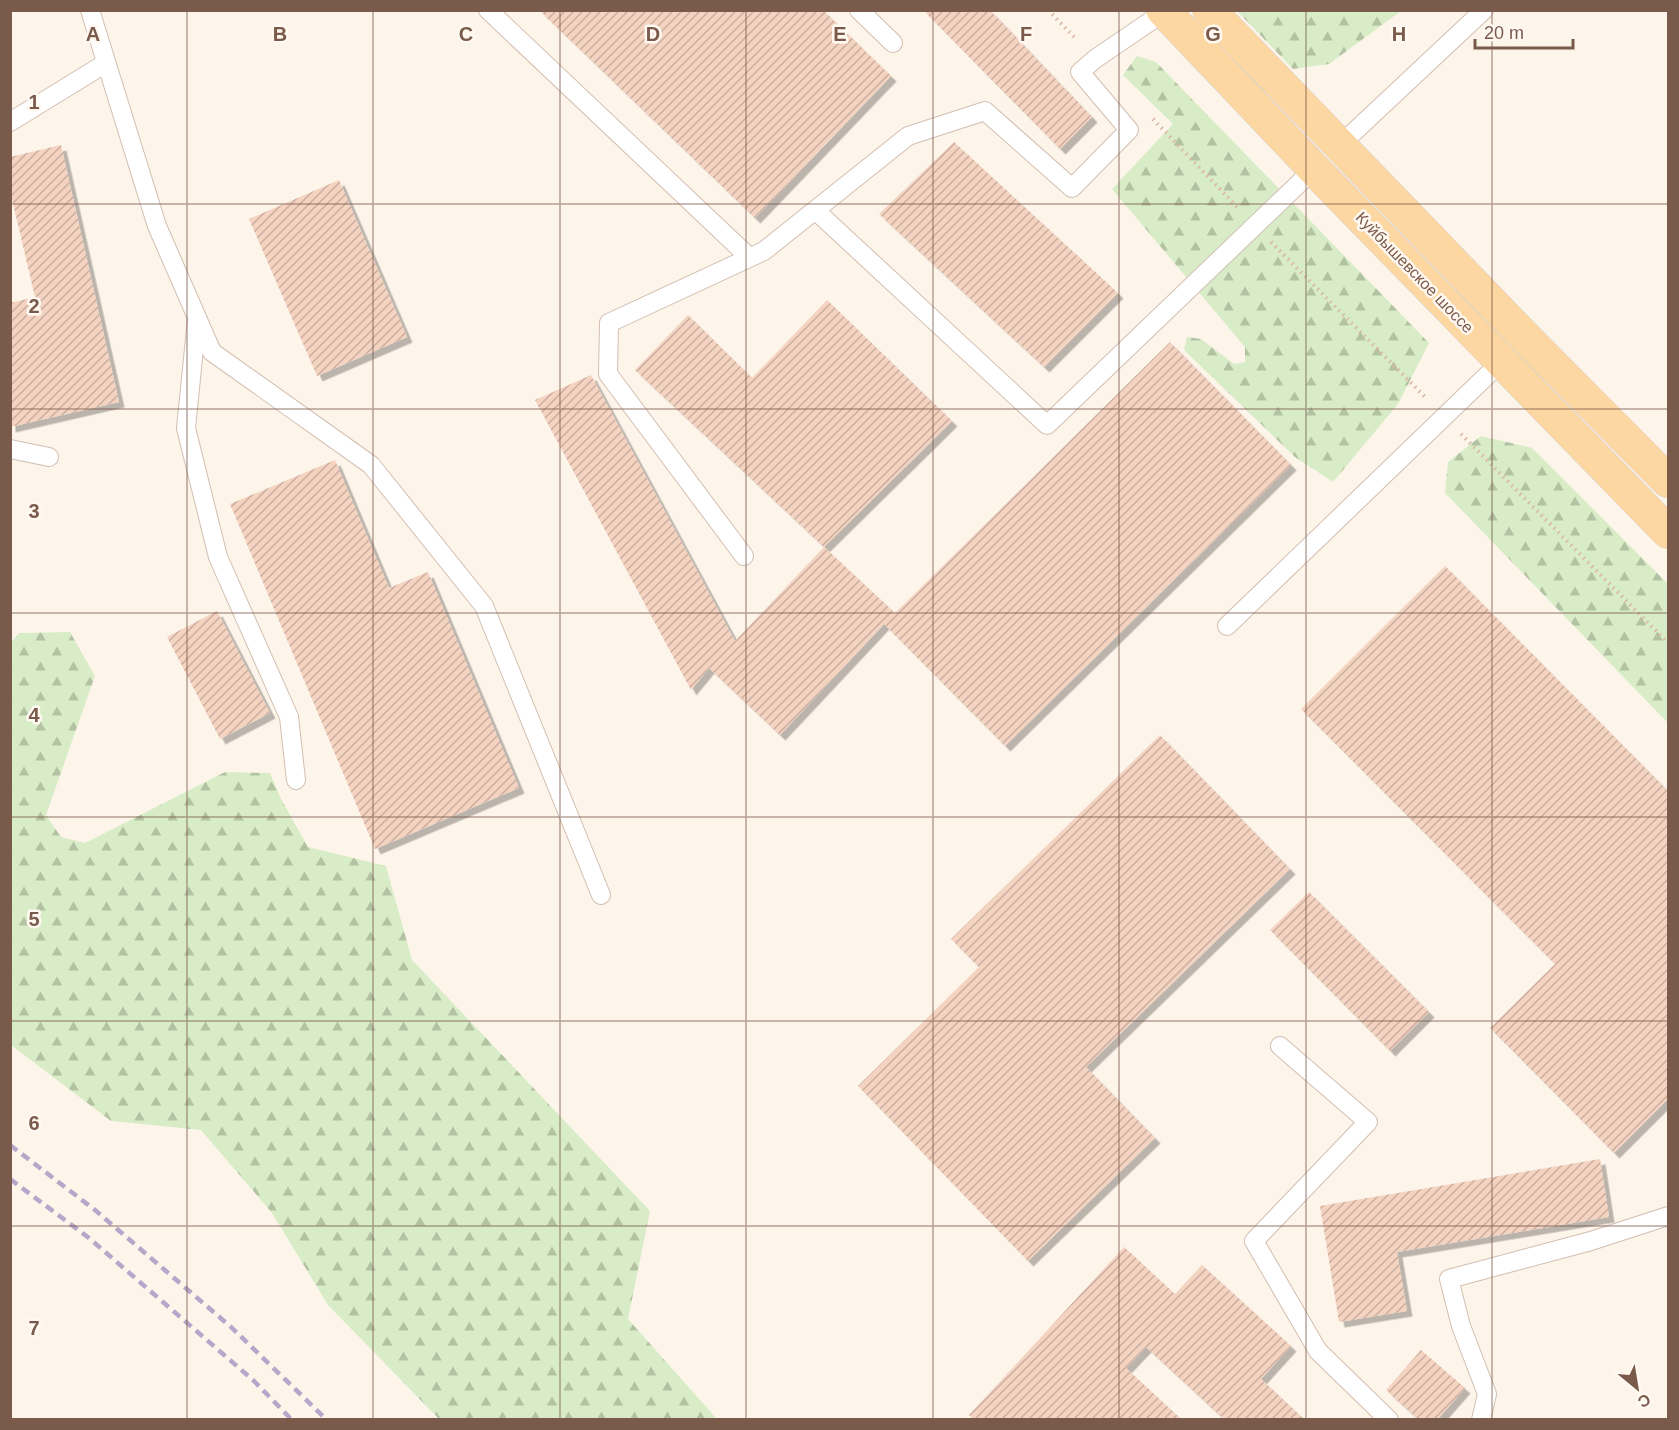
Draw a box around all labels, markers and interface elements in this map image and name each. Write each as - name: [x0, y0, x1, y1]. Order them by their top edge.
- scale bar: [1475, 12, 1572, 50]
- text: A: [86, 23, 100, 45]
- text: B: [273, 23, 287, 45]
- text: C: [459, 23, 473, 45]
- text: D: [646, 23, 660, 45]
- text: E: [833, 23, 847, 45]
- text: F: [1020, 23, 1032, 45]
- text: G: [1205, 23, 1221, 45]
- text: H: [1392, 23, 1406, 45]
- text: 20 m: [1484, 23, 1524, 43]
- text: 1: [28, 91, 40, 113]
- street label: Куйбышевское шоссе: [1353, 209, 1477, 336]
- text: 2: [28, 295, 40, 317]
- text: 3: [28, 500, 40, 522]
- text: 4: [28, 704, 40, 726]
- text: 5: [28, 908, 40, 930]
- text: 6: [28, 1112, 40, 1134]
- text: 7: [28, 1317, 40, 1339]
- north arrow: [1607, 1358, 1667, 1418]
- text: С: [1635, 1390, 1654, 1411]

